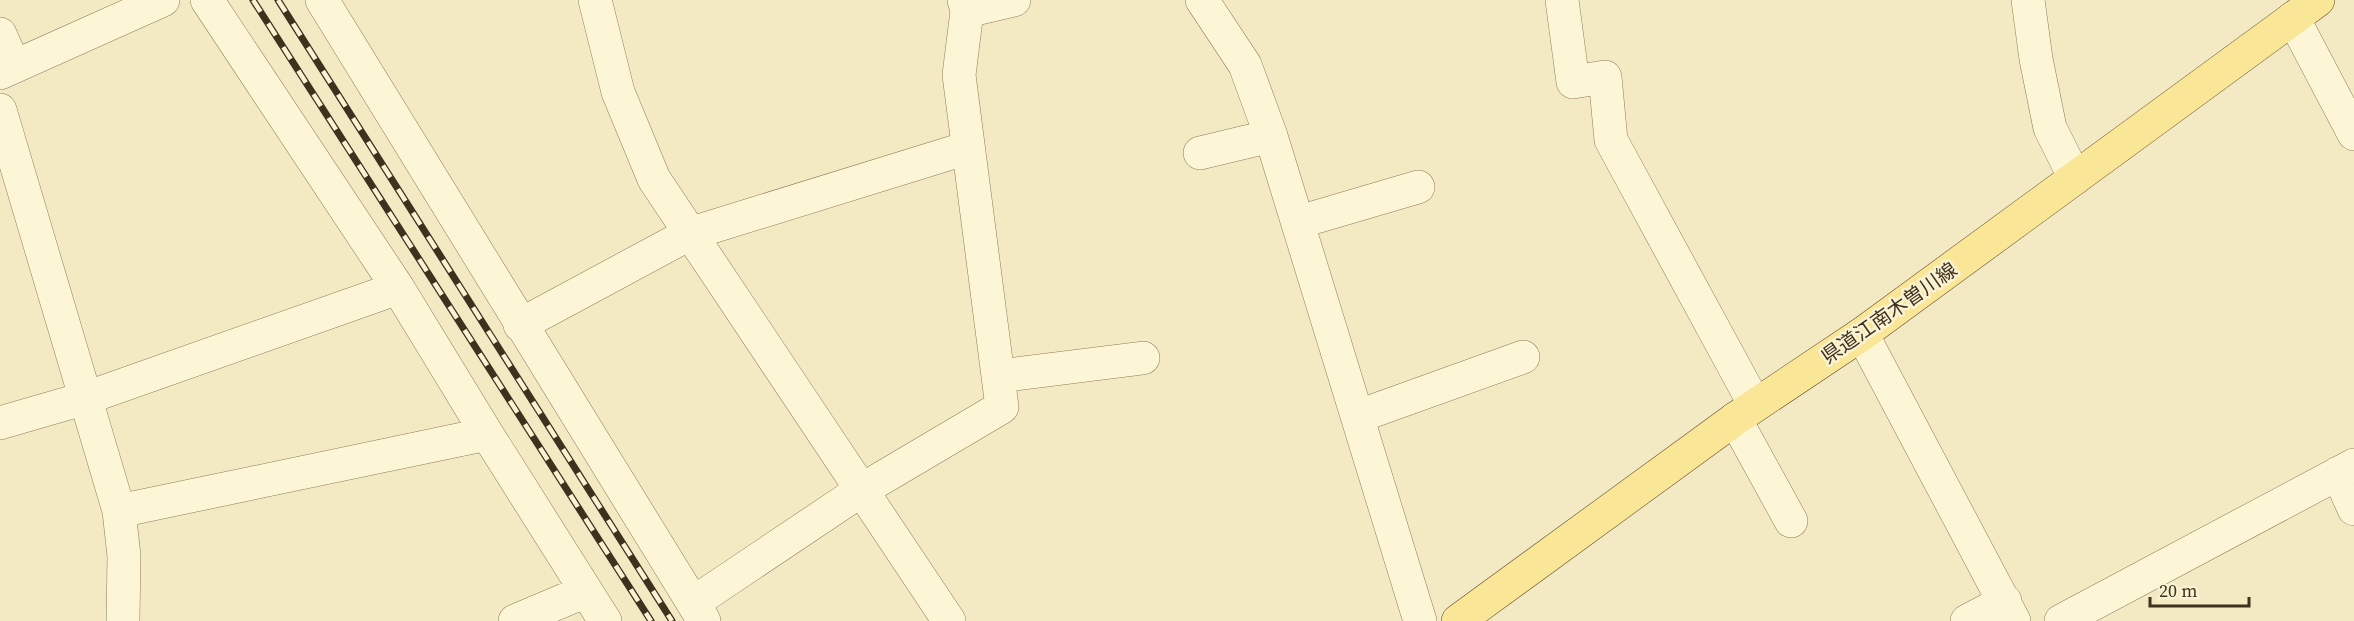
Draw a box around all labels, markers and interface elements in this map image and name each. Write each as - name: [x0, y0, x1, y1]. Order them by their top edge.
- street label: 県道江南木曽川線: [1815, 256, 1963, 370]
- scale bar: [2150, 570, 2249, 608]
- text: 20 m: [2159, 578, 2197, 603]

